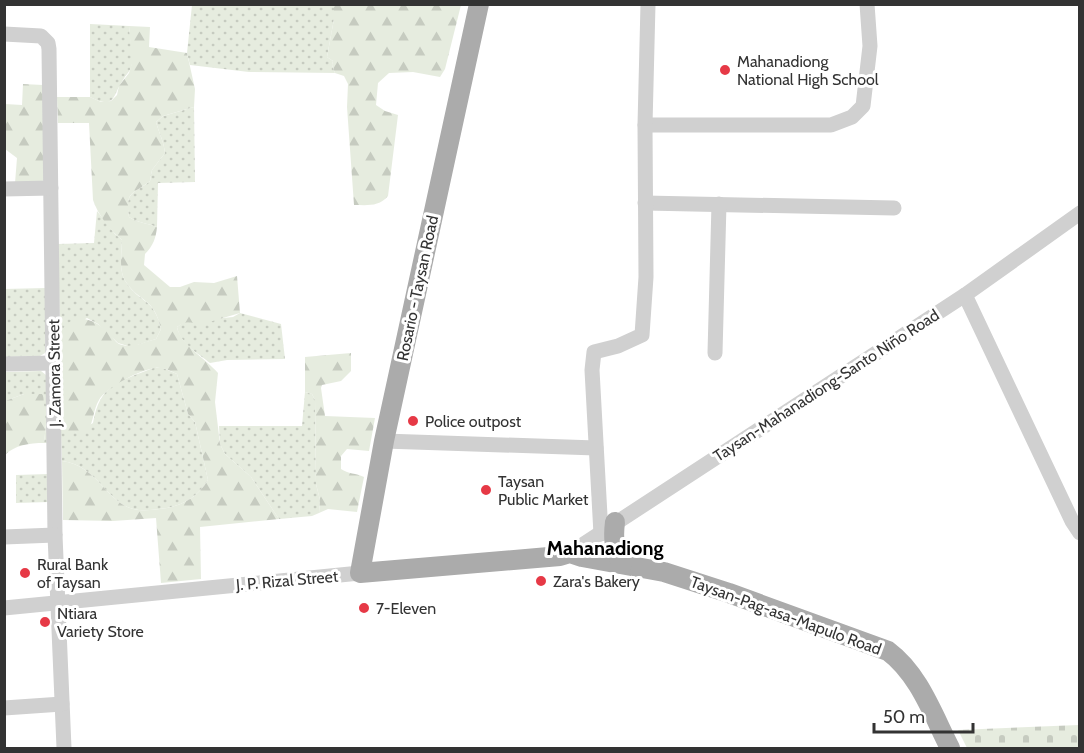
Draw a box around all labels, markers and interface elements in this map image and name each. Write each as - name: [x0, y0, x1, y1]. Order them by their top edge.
- place label: Mahanadiong National High School: [737, 52, 879, 89]
- marker: Mahanadiong National High School: [718, 63, 732, 77]
- street label: Rosario - Taysan Road: [393, 214, 442, 363]
- street label: Taysan-Mahanadiong-Santo Niño Road: [710, 305, 943, 466]
- street label: J. Zamora Street: [44, 318, 65, 428]
- place label: Police outpost: [425, 412, 522, 431]
- marker: Police outpost: [406, 414, 420, 428]
- place label: Taysan Public Market: [498, 472, 589, 509]
- marker: Taysan Public Market: [479, 483, 493, 497]
- district label: Mahanadiong: [546, 536, 664, 560]
- place label: Rural Bank of Taysan: [37, 555, 109, 592]
- marker: Rural Bank of Taysan: [18, 566, 32, 580]
- street label: J. P. Rizal Street: [234, 567, 339, 595]
- place label: Zara's Bakery: [553, 572, 640, 591]
- street label: Taysan-Pag-asa-Mapulo Road: [688, 572, 884, 659]
- marker: Zara's Bakery: [534, 574, 548, 588]
- place label: 7-Eleven: [376, 599, 436, 618]
- marker: 7-Eleven: [357, 601, 371, 615]
- place label: Ntiara Variety Store: [57, 604, 144, 641]
- marker: Ntiara Variety Store: [38, 615, 52, 629]
- scale bar: [874, 696, 973, 734]
- text: 50 m: [883, 706, 925, 728]

